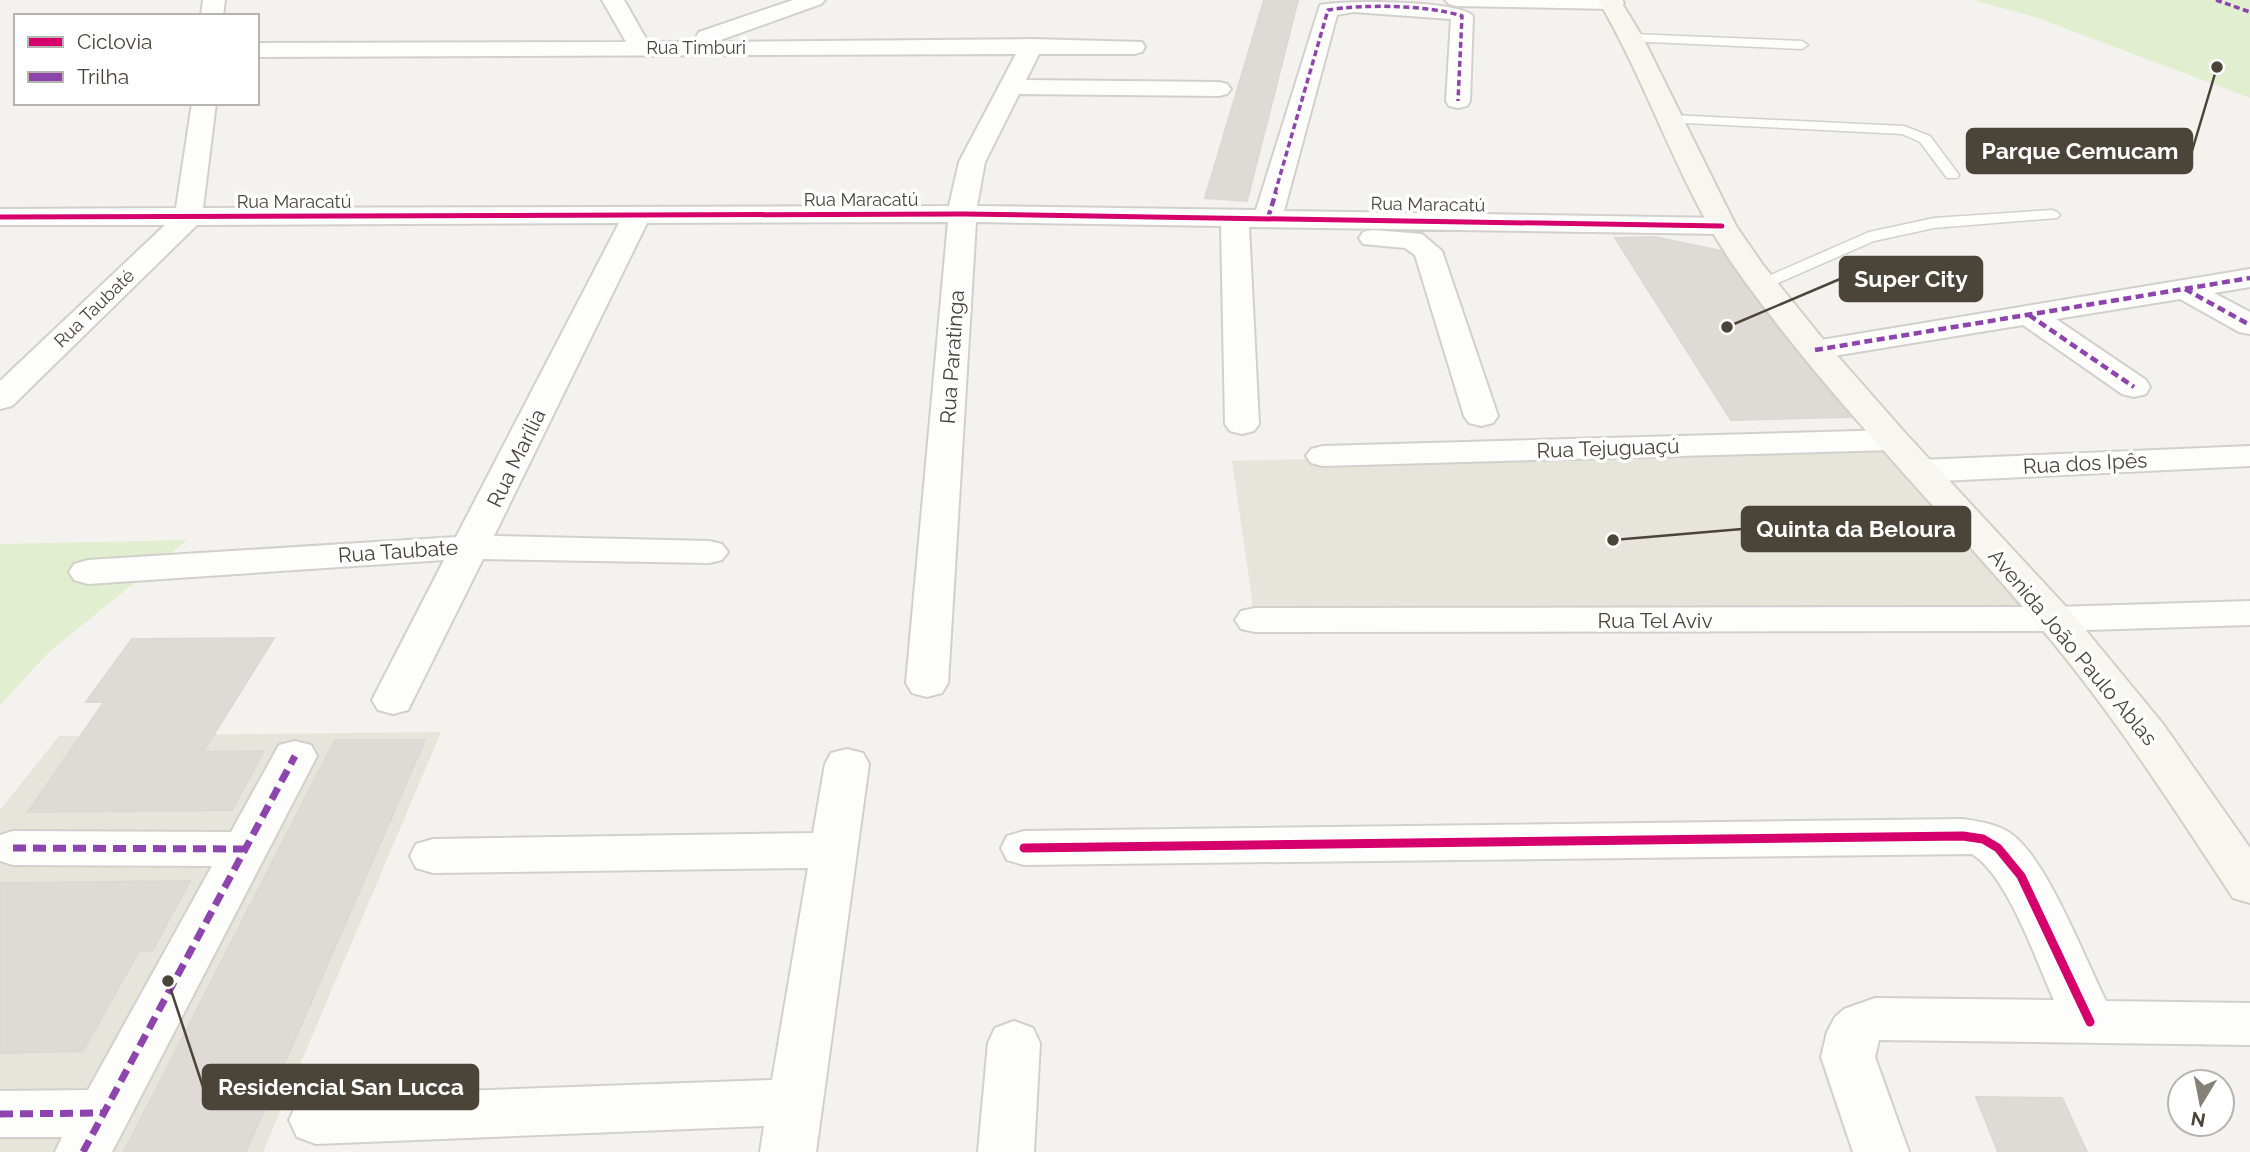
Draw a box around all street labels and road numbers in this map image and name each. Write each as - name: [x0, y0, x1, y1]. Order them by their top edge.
- street label: Rua Timburi: [646, 37, 746, 58]
- street label: Rua Maracatú: [804, 189, 918, 210]
- street label: Rua Maracatú: [237, 191, 351, 212]
- street label: Rua Maracatú: [1370, 193, 1486, 215]
- street label: Rua Taubaté: [50, 264, 139, 351]
- street label: Rua Paratinga: [935, 289, 969, 425]
- street label: Rua Marília: [481, 405, 551, 511]
- street label: Rua Tejuguaçú: [1536, 433, 1680, 463]
- street label: Rua dos Ipês: [2022, 447, 2148, 479]
- street label: Rua Taubate: [337, 534, 459, 568]
- street label: Avenida João Paulo Ablas: [1983, 544, 2163, 750]
- street label: Rua Tel Aviv: [1597, 608, 1713, 633]

